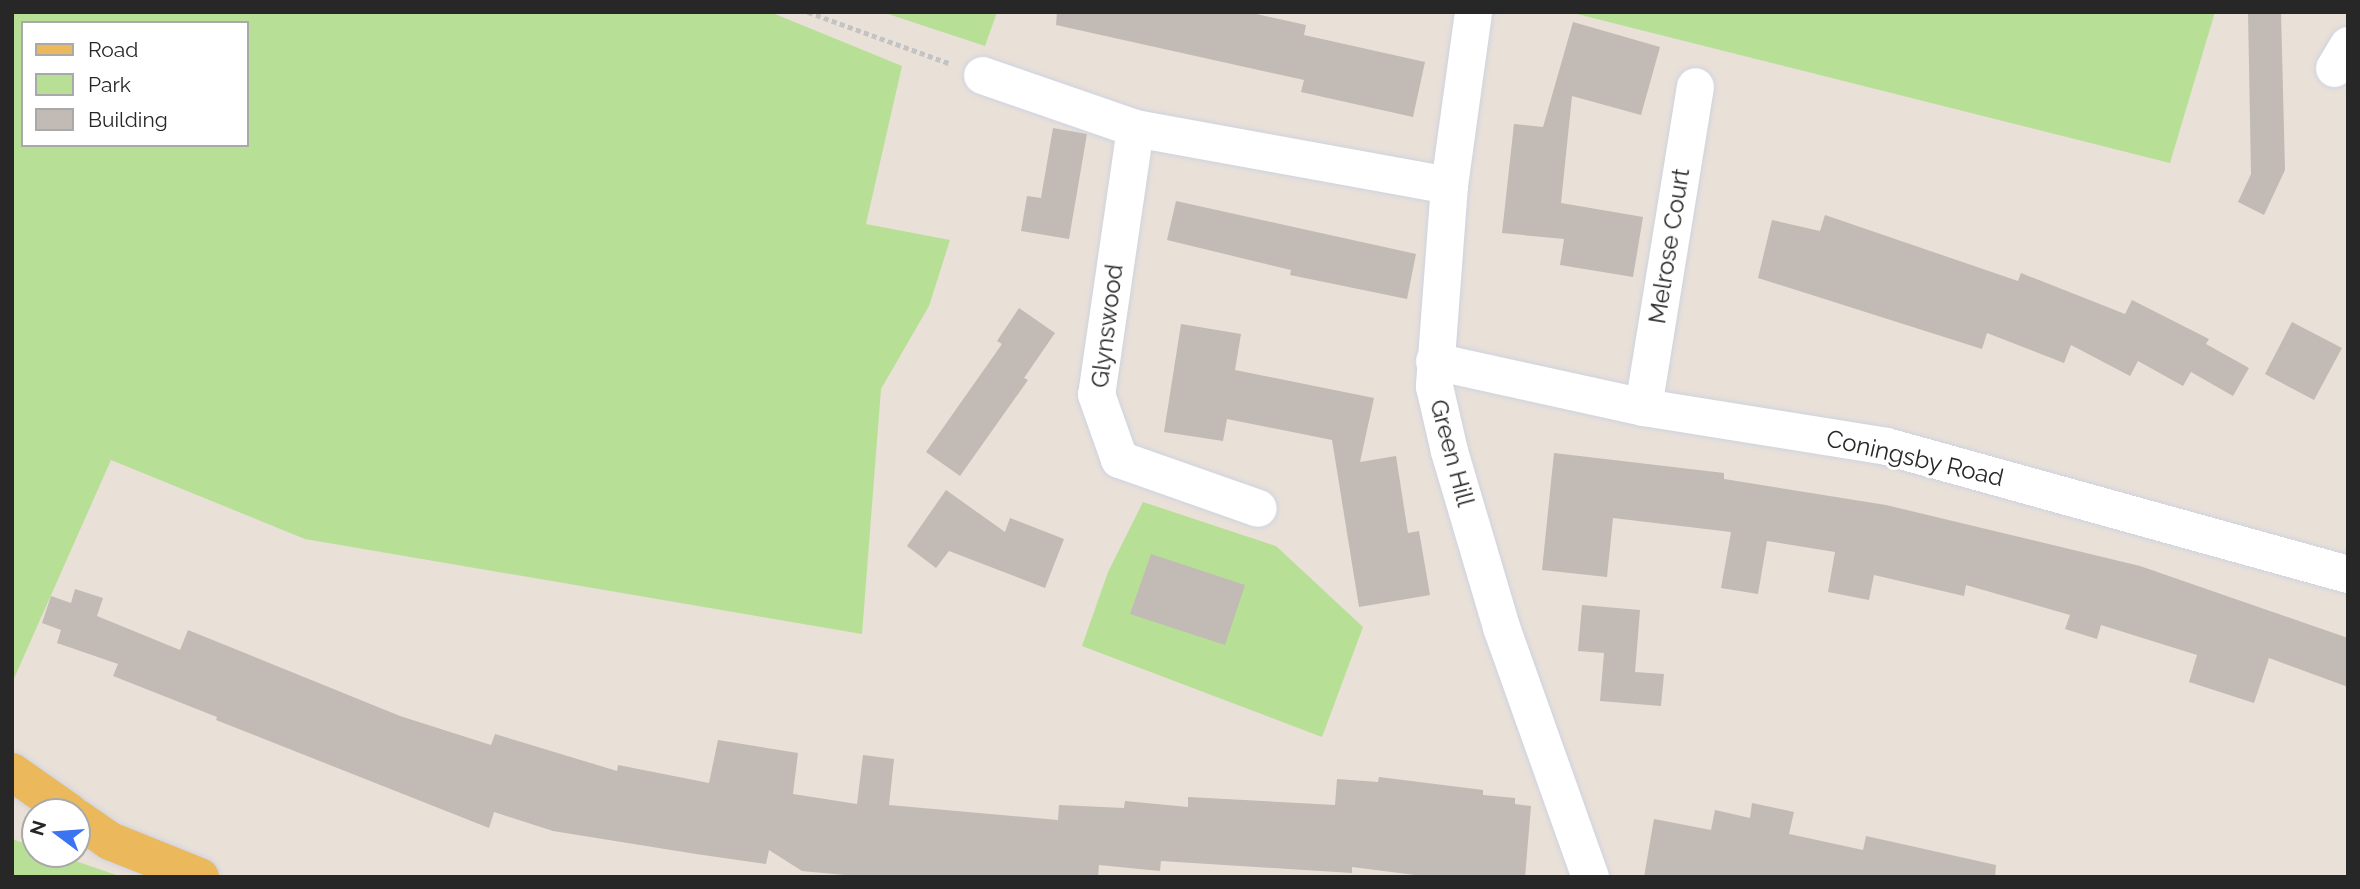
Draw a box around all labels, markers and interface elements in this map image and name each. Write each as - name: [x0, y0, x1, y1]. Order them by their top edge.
- legend: [21, 21, 248, 147]
- text: Road: [88, 37, 138, 62]
- text: Park: [88, 72, 131, 97]
- text: Building: [88, 107, 168, 132]
- street label: Melrose Court: [1642, 166, 1696, 326]
- street label: Glynswood: [1085, 263, 1129, 389]
- street label: Green Hill: [1424, 396, 1480, 510]
- street label: Coningsby Road: [1823, 424, 2007, 492]
- north arrow: [21, 798, 91, 868]
- text: N: [25, 818, 50, 838]

